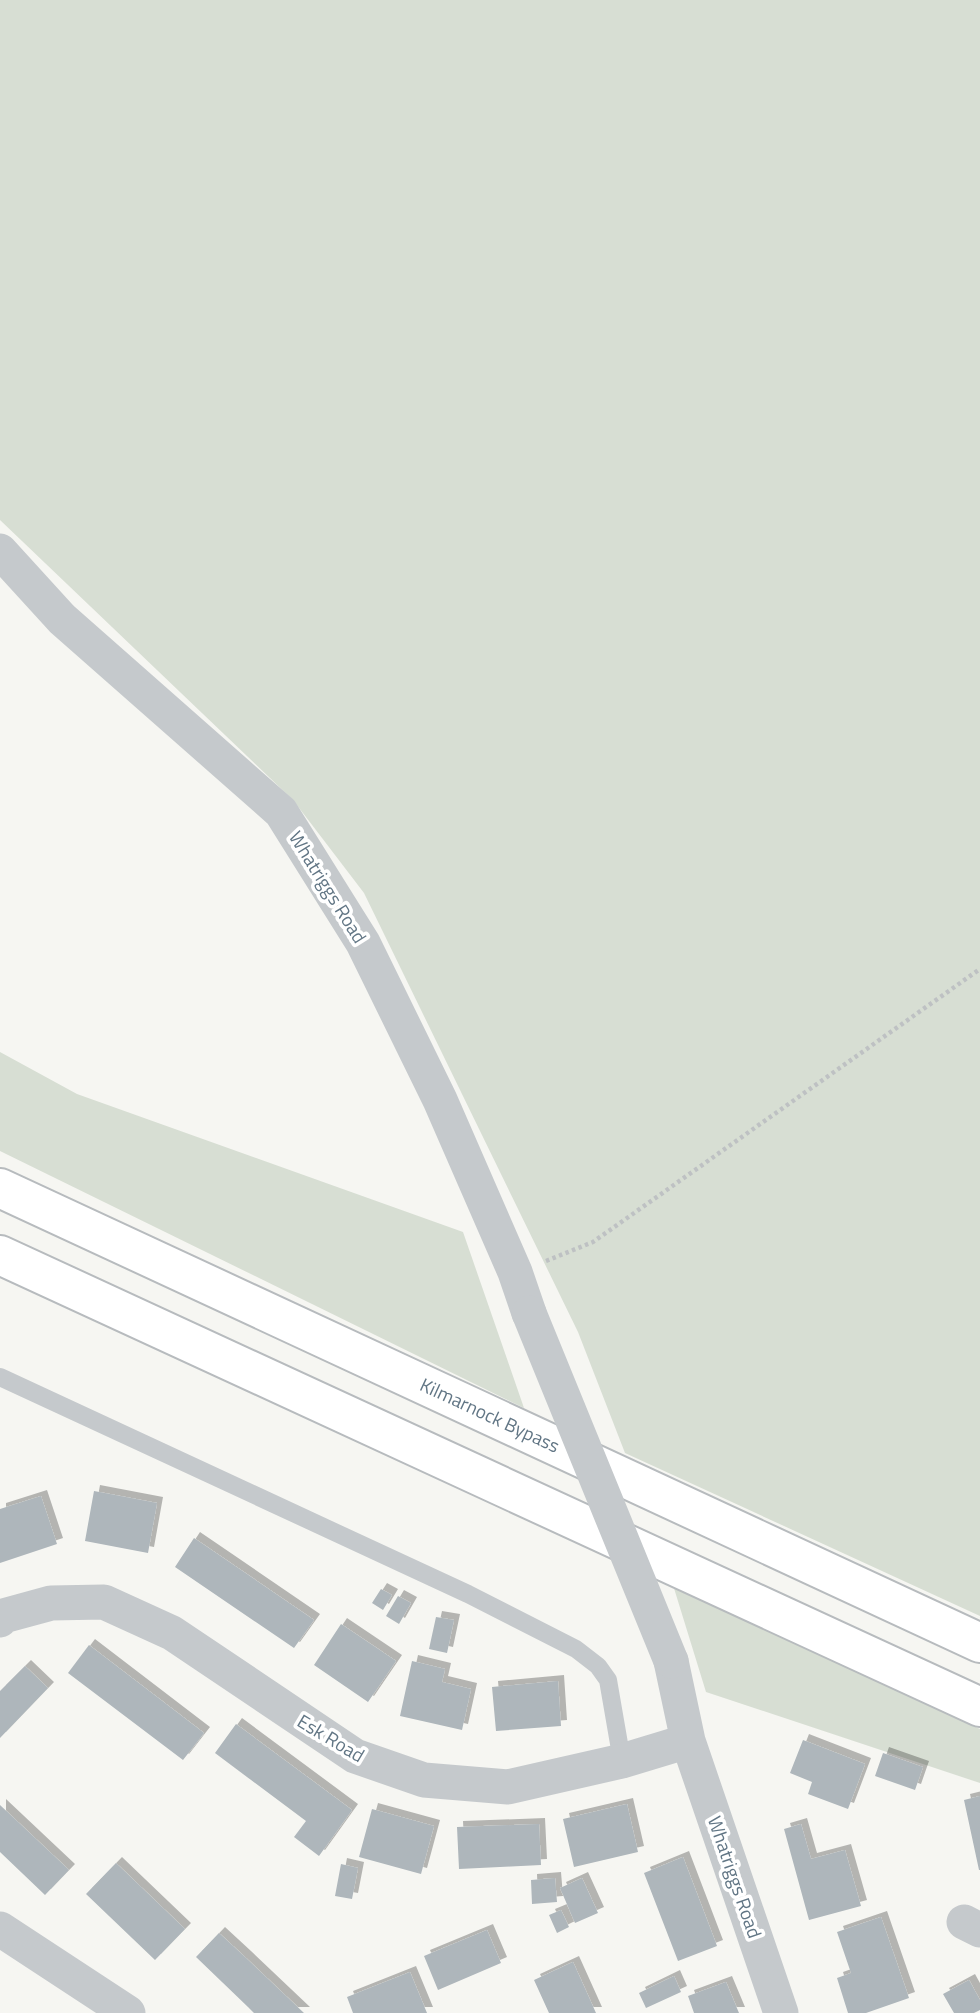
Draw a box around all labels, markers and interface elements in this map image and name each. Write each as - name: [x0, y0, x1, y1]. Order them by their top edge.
- street label: Whatriggs Road: [282, 825, 375, 949]
- street label: Kilmarnock Bypass: [416, 1369, 565, 1460]
- street label: Esk Road: [292, 1706, 370, 1769]
- street label: Whatriggs Road: [701, 1812, 770, 1942]

